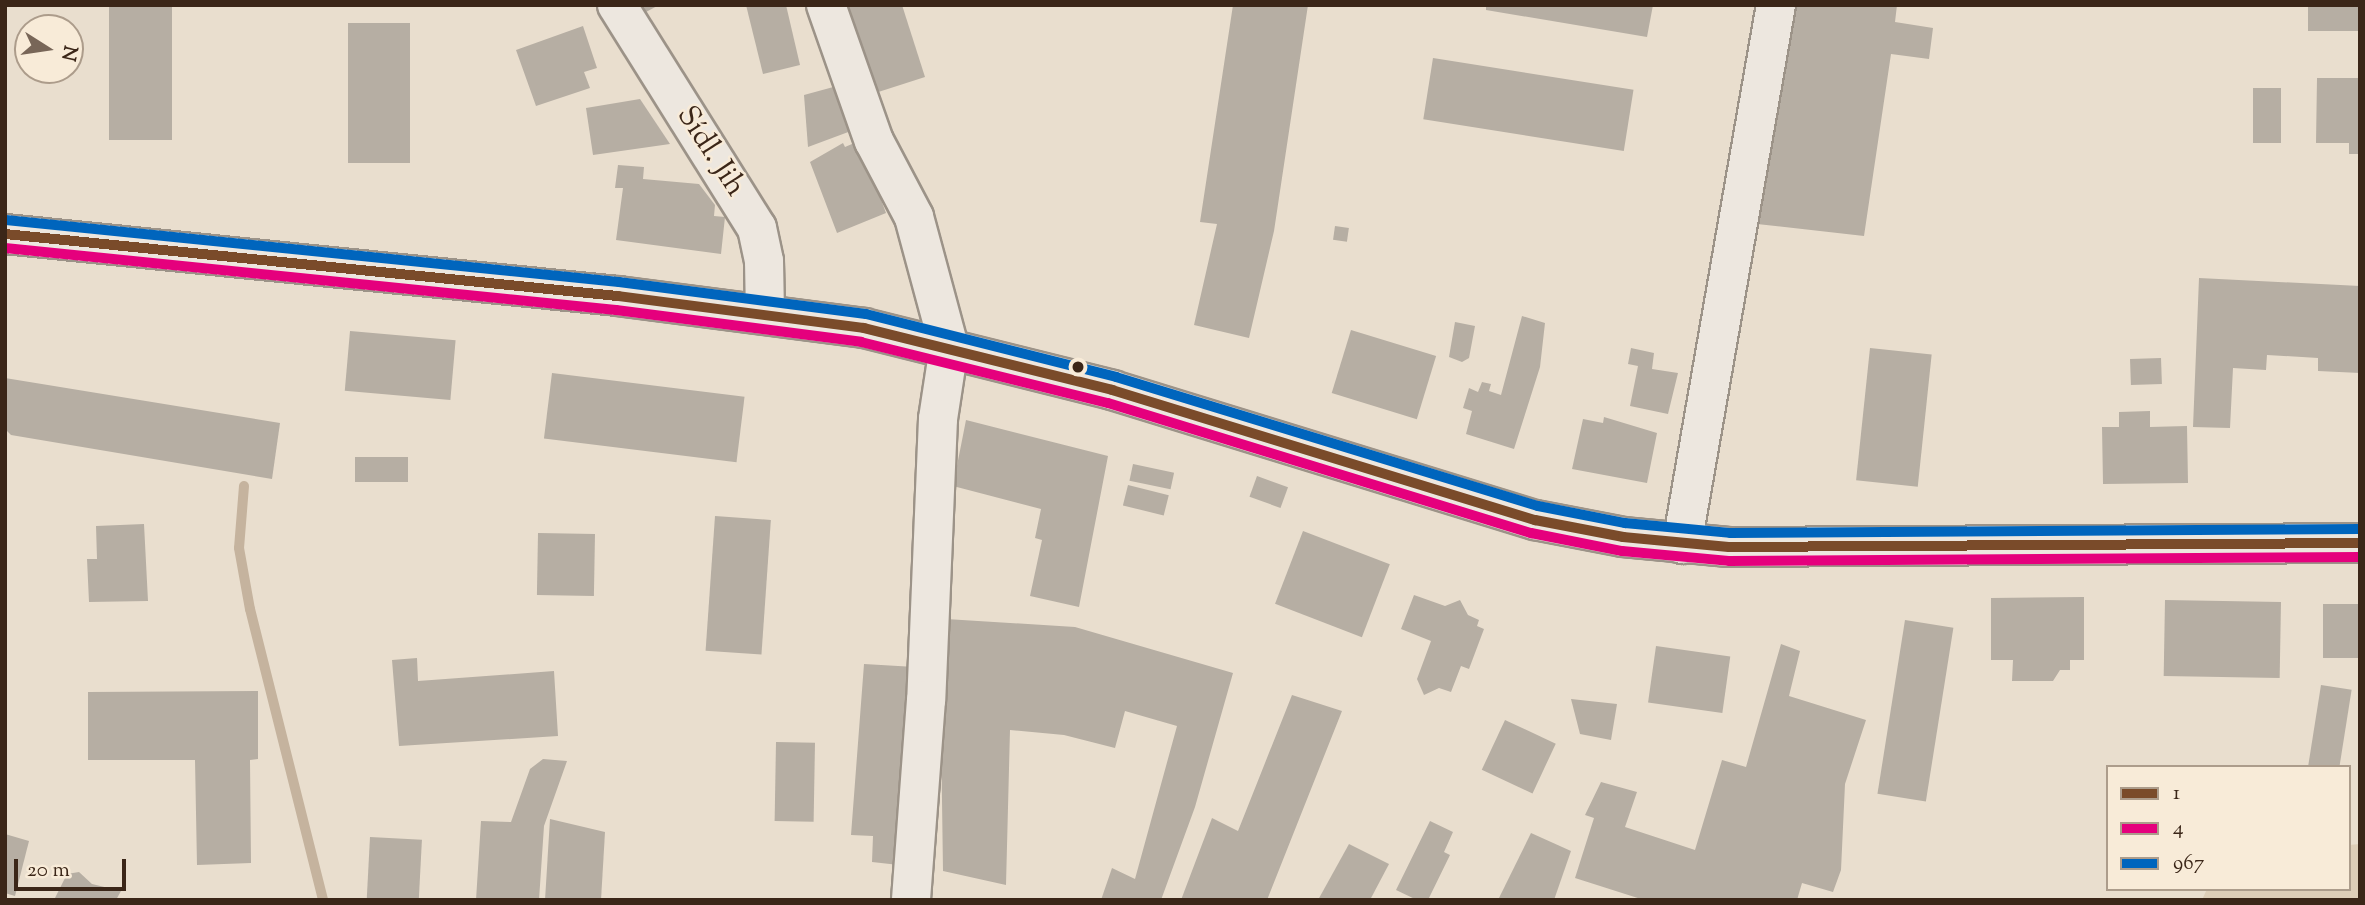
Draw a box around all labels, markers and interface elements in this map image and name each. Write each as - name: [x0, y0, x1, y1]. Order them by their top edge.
- north arrow: [14, 14, 84, 84]
- text: N: [53, 43, 83, 63]
- street label: Sídl. Jih: [668, 100, 752, 204]
- unlabelled marker: [1071, 360, 1085, 374]
- legend: [2106, 765, 2351, 891]
- text: 1: [2173, 779, 2180, 809]
- text: 4: [2173, 814, 2184, 844]
- scale bar: [18, 846, 130, 890]
- text: 967: [2173, 849, 2204, 879]
- text: 20 m: [27, 856, 70, 886]

